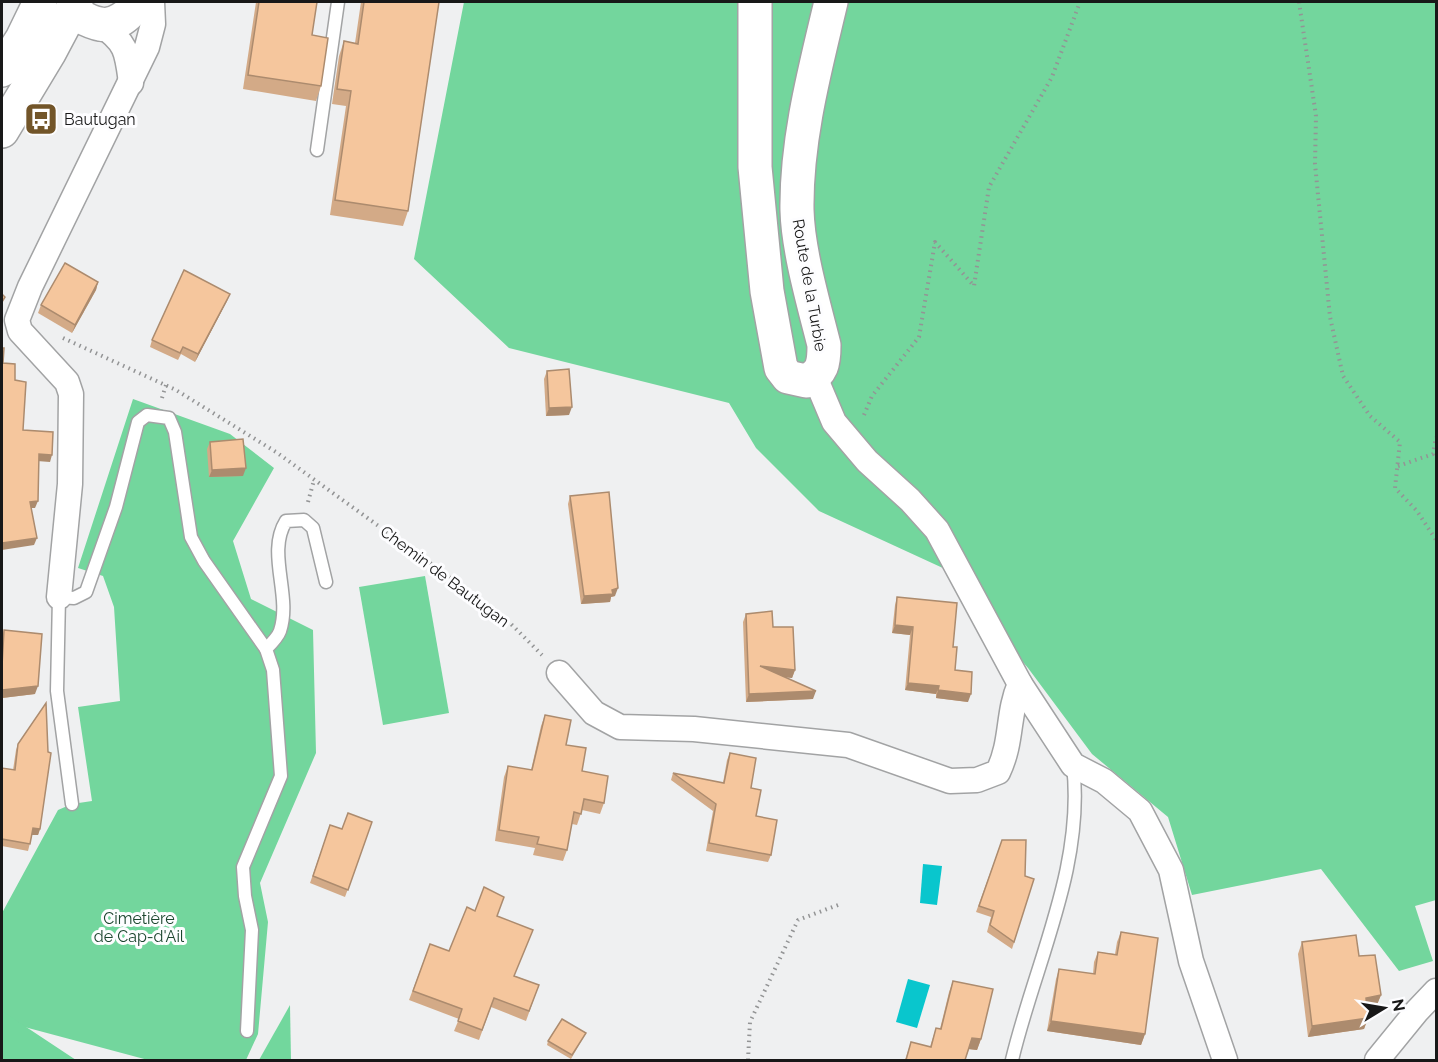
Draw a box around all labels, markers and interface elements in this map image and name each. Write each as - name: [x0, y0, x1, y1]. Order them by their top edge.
- bus stop icon: Bautugan: [23, 101, 59, 137]
- place label: Bautugan: [64, 110, 136, 129]
- street label: Route de la Turbie: [788, 217, 831, 353]
- street label: Chemin de Bautugan: [377, 522, 513, 631]
- park label: Cimetière de Cap-d'Ail: [94, 909, 185, 946]
- north arrow: [1354, 978, 1414, 1038]
- text: N: [1388, 997, 1409, 1013]

